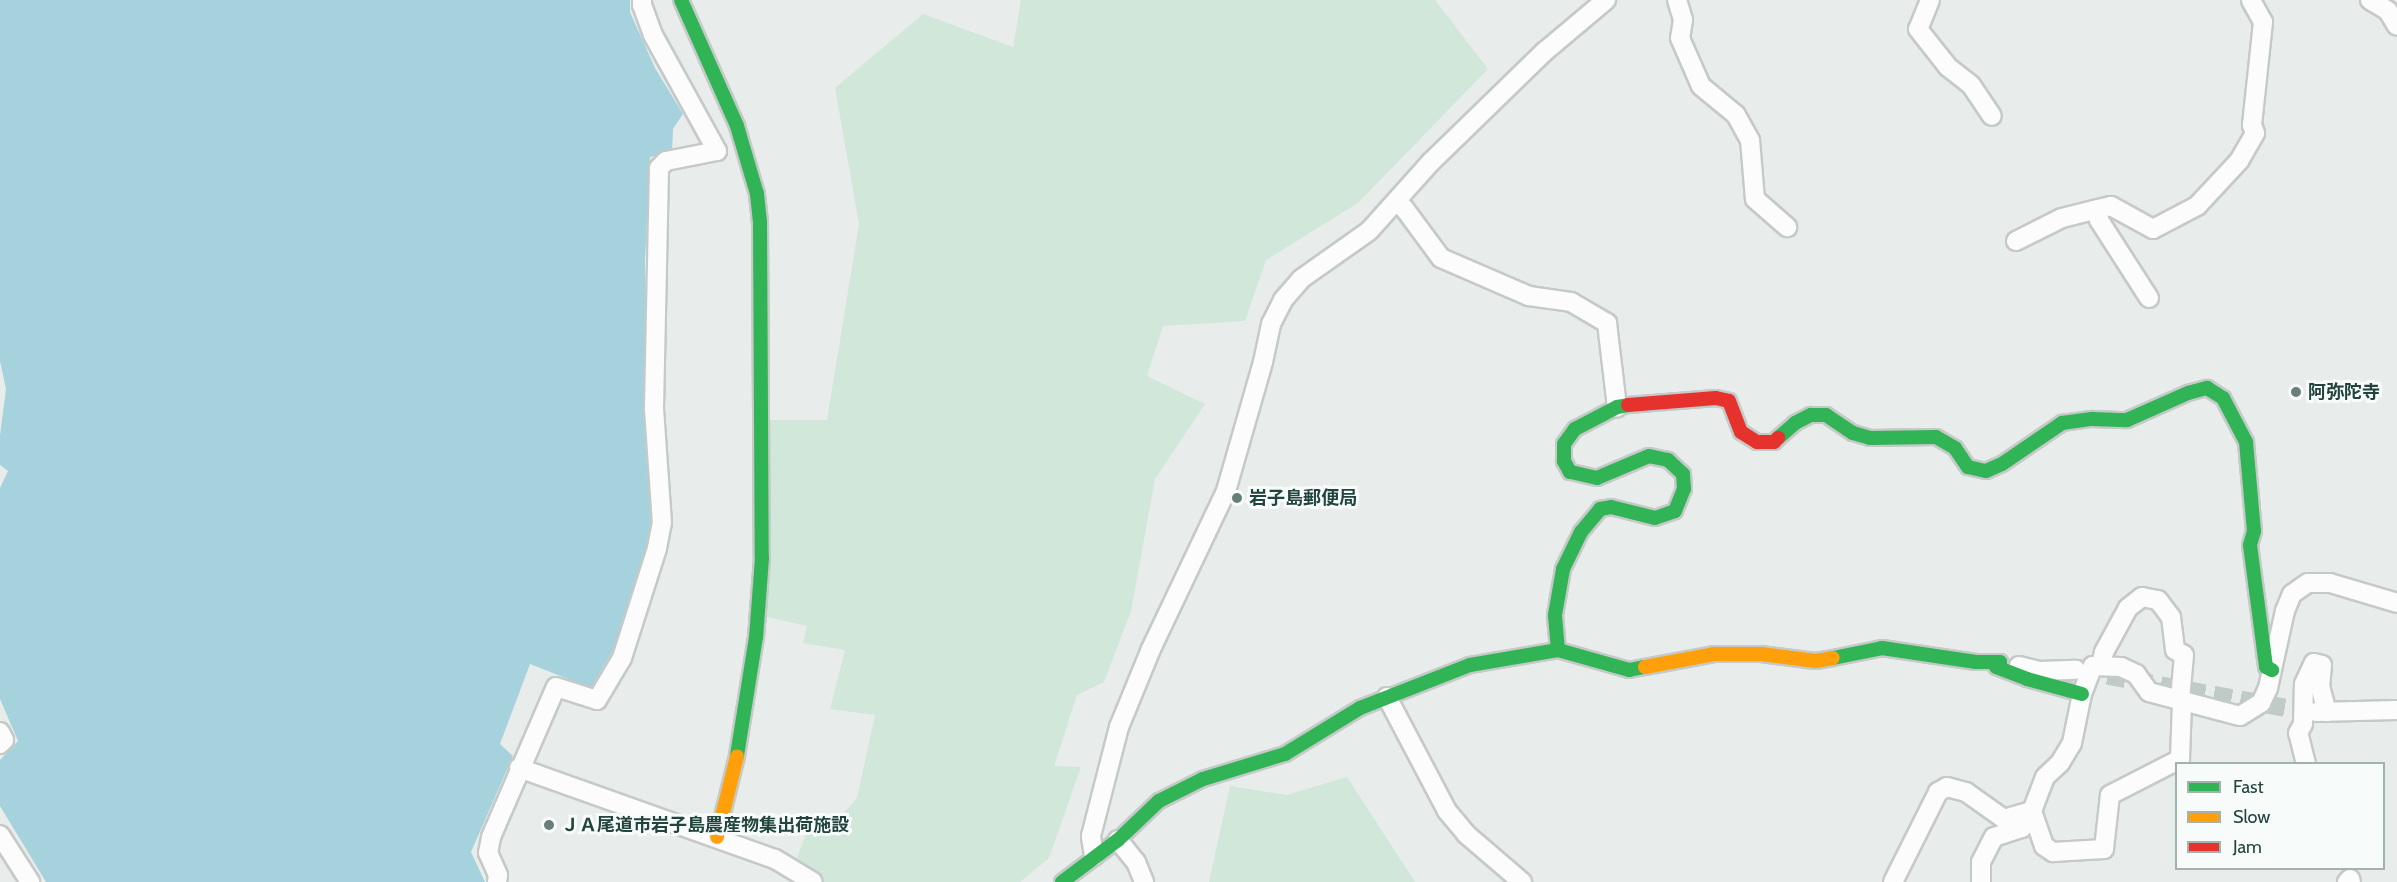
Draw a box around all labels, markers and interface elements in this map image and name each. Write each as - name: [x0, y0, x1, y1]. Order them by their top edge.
- place label: 阿弥陀寺: [2308, 381, 2380, 403]
- marker: 阿弥陀寺: [2289, 385, 2303, 399]
- place label: 岩子島郵便局: [1249, 487, 1357, 509]
- marker: 岩子島郵便局: [1230, 491, 1244, 505]
- legend: [2175, 762, 2385, 870]
- text: Fast: [2233, 776, 2264, 798]
- text: Slow: [2233, 806, 2270, 828]
- place label: ＪＡ尾道市岩子島農産物集出荷施設: [561, 814, 849, 836]
- marker: ＪＡ尾道市岩子島農産物集出荷施設: [542, 818, 556, 832]
- text: Jam: [2233, 836, 2262, 858]

